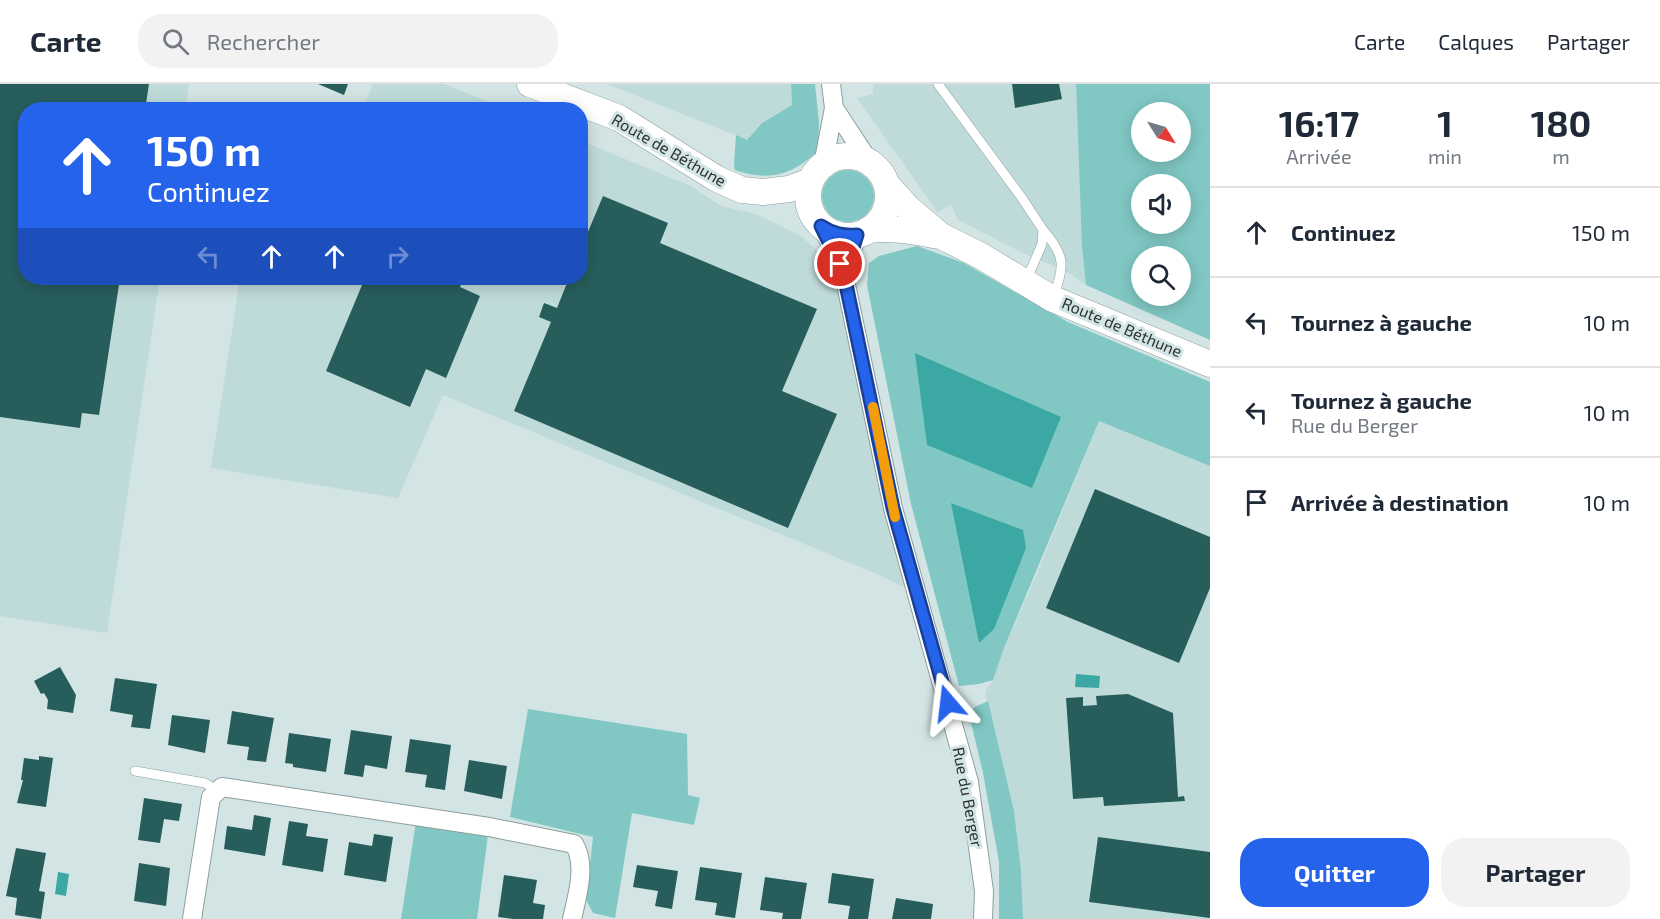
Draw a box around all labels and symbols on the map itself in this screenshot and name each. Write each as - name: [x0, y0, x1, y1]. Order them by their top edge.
- north arrow: [1131, 102, 1191, 162]
- street label: Route de Béthune: [609, 109, 730, 190]
- pin: [814, 238, 865, 289]
- street label: Route de Béthune: [1059, 293, 1185, 360]
- position arrow: [916, 671, 980, 735]
- street label: Rue du Berger: [949, 745, 988, 849]

